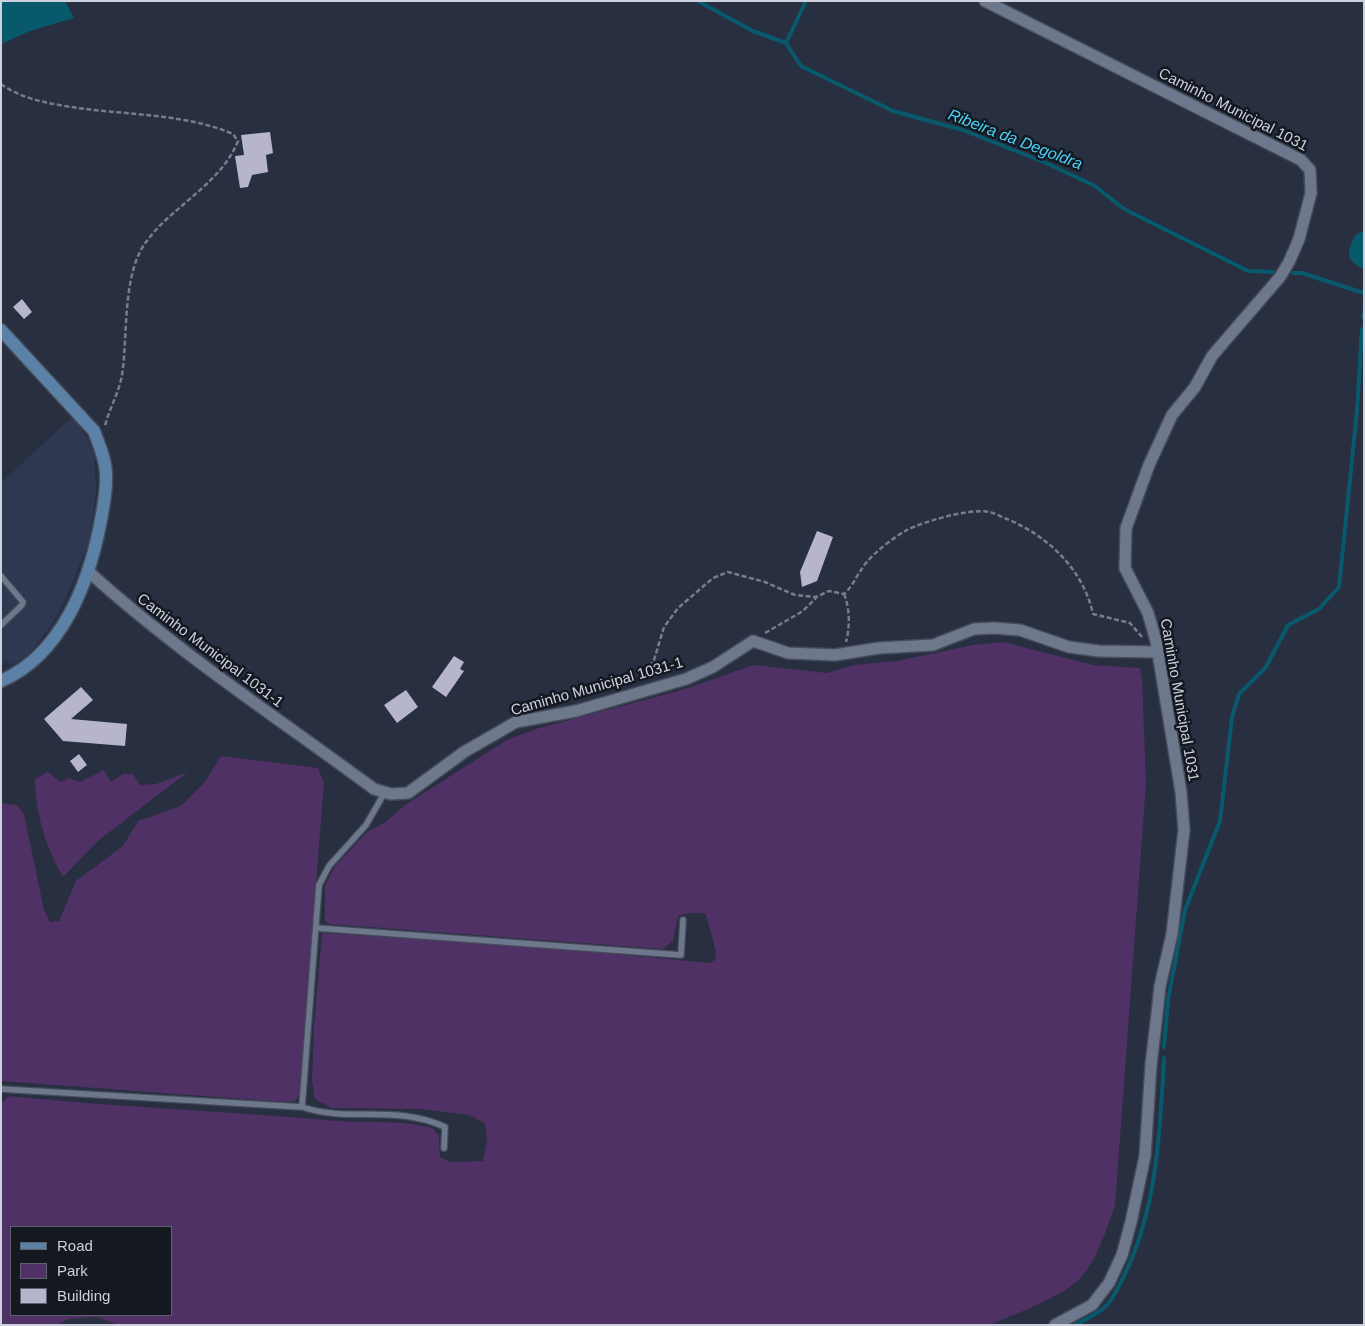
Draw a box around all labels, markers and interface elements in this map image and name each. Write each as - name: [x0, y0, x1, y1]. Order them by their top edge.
- street label: Caminho Municipal 1031: [1155, 65, 1311, 155]
- water label: Ribeira da Degoldra: [945, 106, 1085, 174]
- street label: Caminho Municipal 1031-1: [133, 590, 287, 712]
- street label: Caminho Municipal 1031: [1156, 617, 1202, 783]
- street label: Caminho Municipal 1031-1: [509, 654, 685, 720]
- legend: [10, 1226, 172, 1316]
- text: Road: [57, 1237, 93, 1254]
- text: Park: [57, 1262, 88, 1279]
- text: Building: [57, 1287, 110, 1304]

